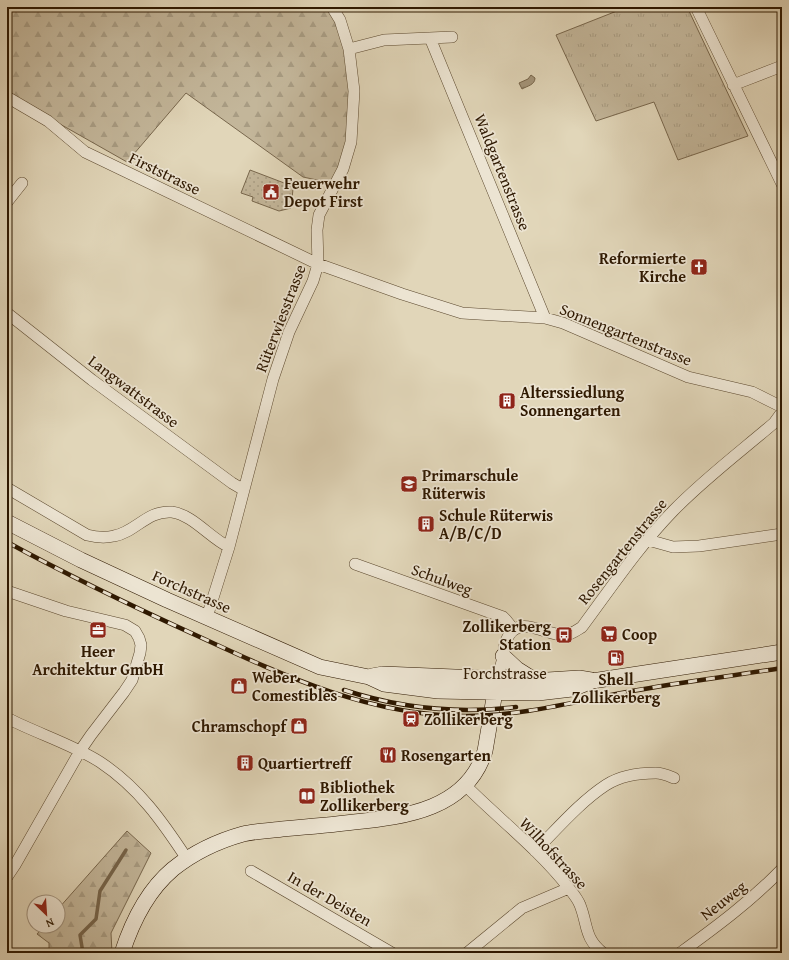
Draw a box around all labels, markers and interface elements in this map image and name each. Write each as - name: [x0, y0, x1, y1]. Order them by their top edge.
- street label: Waldgartenstrasse: [469, 110, 537, 234]
- street label: Firststrasse: [125, 145, 205, 201]
- place label: Feuerwehr Depot First: [284, 171, 363, 213]
- public building icon: Feuerwehr Depot First: [261, 182, 281, 202]
- place label: Reformierte Kirche: [599, 246, 686, 288]
- church icon: Reformierte Kirche: [689, 257, 709, 277]
- street label: Rüterwiesstrasse: [248, 261, 312, 375]
- street label: Sonnengartenstrasse: [556, 296, 696, 372]
- street label: Langwattstrasse: [83, 349, 185, 433]
- place label: Alterssiedlung Sonnengarten: [520, 380, 625, 422]
- building icon: Alterssiedlung Sonnengarten: [497, 391, 517, 411]
- place label: Primarschule Rüterwis: [422, 463, 518, 505]
- school or university icon: Primarschule Rüterwis: [399, 474, 419, 494]
- street label: Rosengartenstrasse: [572, 493, 672, 609]
- place label: Schule Rüterwis A/B/C/D: [439, 503, 553, 545]
- building icon: Schule Rüterwis A/B/C/D: [416, 514, 436, 534]
- street label: Schulweg: [408, 557, 476, 601]
- street label: Forchstrasse: [149, 563, 235, 619]
- place label: Zollikerberg Station: [462, 614, 552, 656]
- office icon: Heer Architektur GmbH: [88, 620, 108, 640]
- place label: Coop: [622, 622, 657, 646]
- supermarket icon: Coop: [599, 624, 619, 644]
- bus stop icon: Zollikerberg Station: [554, 625, 574, 645]
- place label: Heer Architektur GmbH: [32, 639, 164, 681]
- fuel station icon: Shell Zollikerberg: [606, 648, 626, 668]
- street label: Forchstrasse: [463, 661, 547, 685]
- place label: Weber Comestibles: [252, 665, 338, 707]
- place label: Shell Zollikerberg: [572, 667, 661, 709]
- shop icon: Weber Comestibles: [229, 676, 249, 696]
- place label: Zollikerberg: [424, 707, 513, 731]
- station icon: Zollikerberg: [401, 709, 421, 729]
- place label: Chramschopf: [192, 714, 288, 738]
- shop icon: Chramschopf: [289, 716, 309, 736]
- place label: Rosengarten: [401, 743, 492, 767]
- restaurant icon: Rosengarten: [378, 745, 398, 765]
- place label: Quartiertreff: [258, 751, 353, 775]
- building icon: Quartiertreff: [235, 753, 255, 773]
- place label: Bibliothek Zollikerberg: [320, 775, 409, 817]
- library icon: Bibliothek Zollikerberg: [297, 786, 317, 806]
- street label: Wilhofstrasse: [514, 812, 594, 894]
- street label: In der Deisten: [283, 864, 377, 932]
- street label: Neuweg: [695, 874, 751, 926]
- north arrow: [26, 894, 66, 934]
- text: N: [43, 914, 57, 932]

